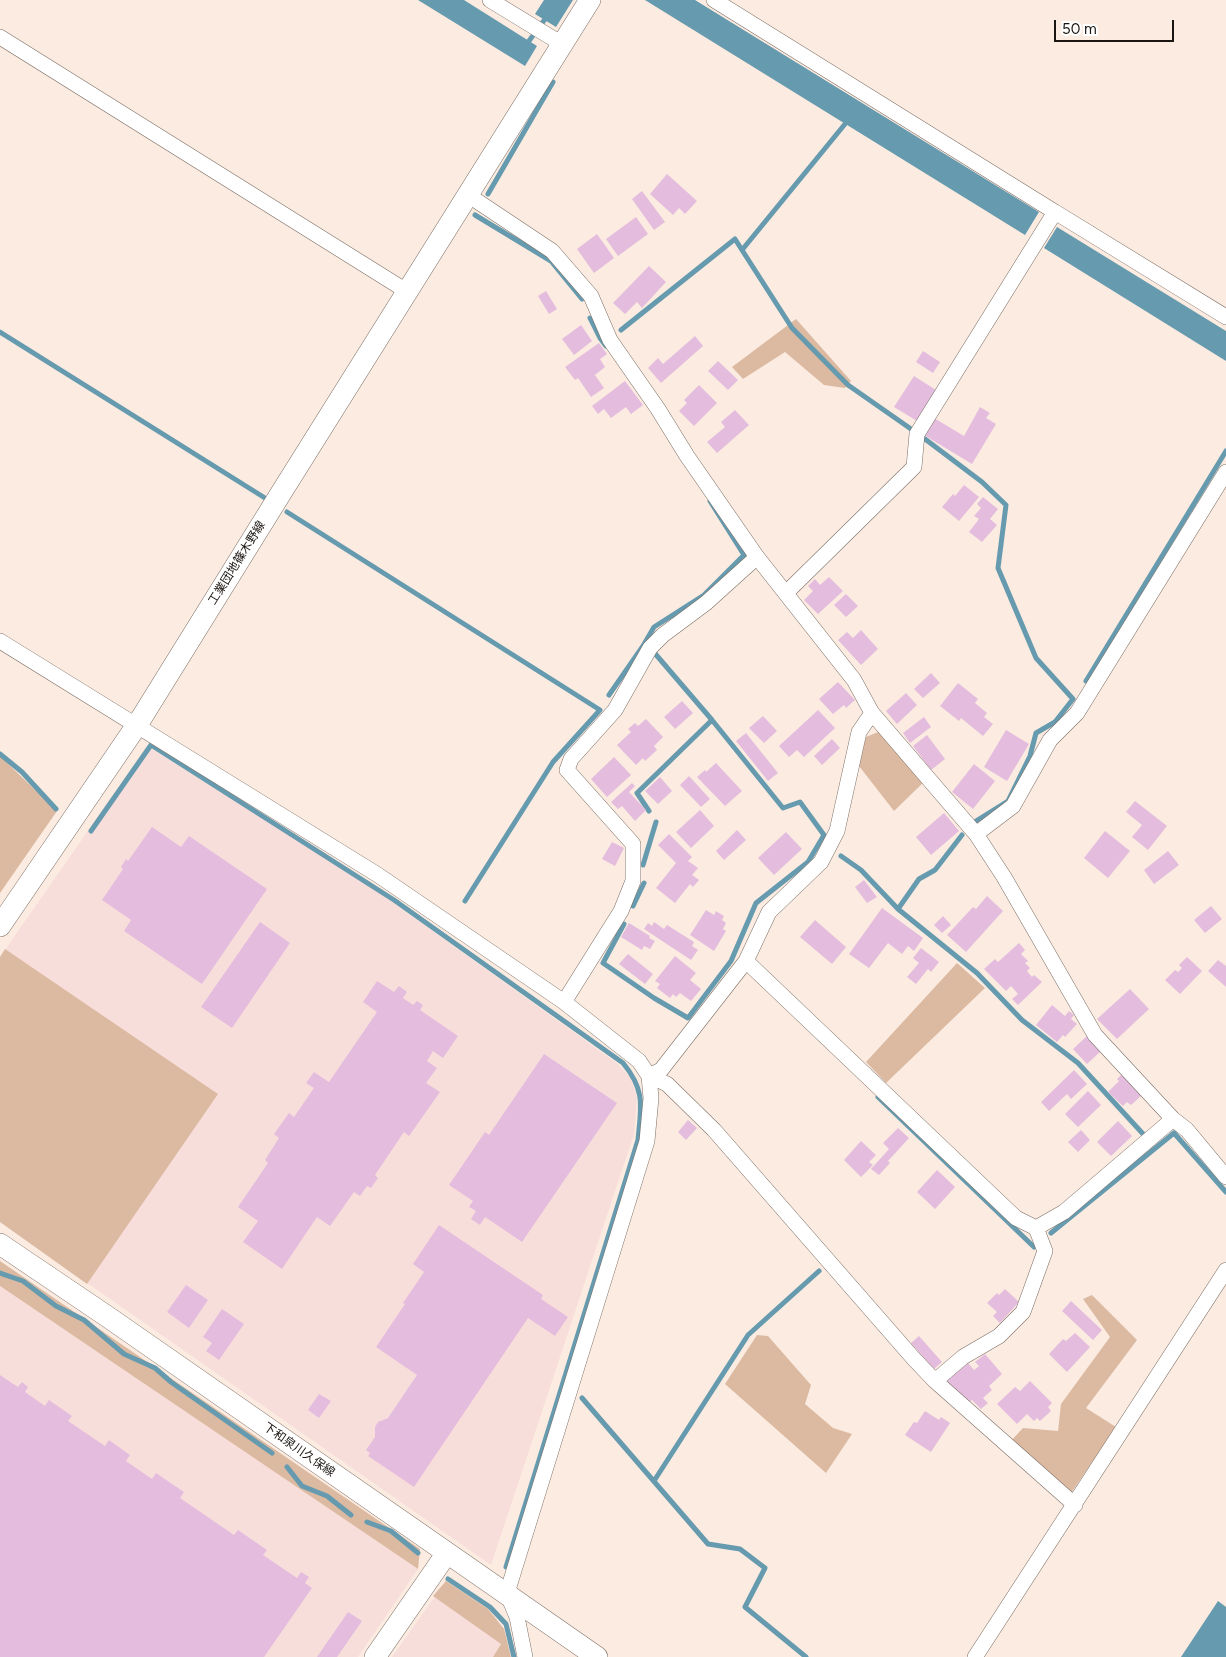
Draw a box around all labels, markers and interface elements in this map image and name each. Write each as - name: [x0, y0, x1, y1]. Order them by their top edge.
- scale bar: [1056, 10, 1176, 42]
- text: 50 m: [1062, 20, 1097, 38]
- street label: 工業団地篠木野線: [205, 518, 269, 608]
- street label: 下和泉川久保線: [260, 1420, 338, 1480]

